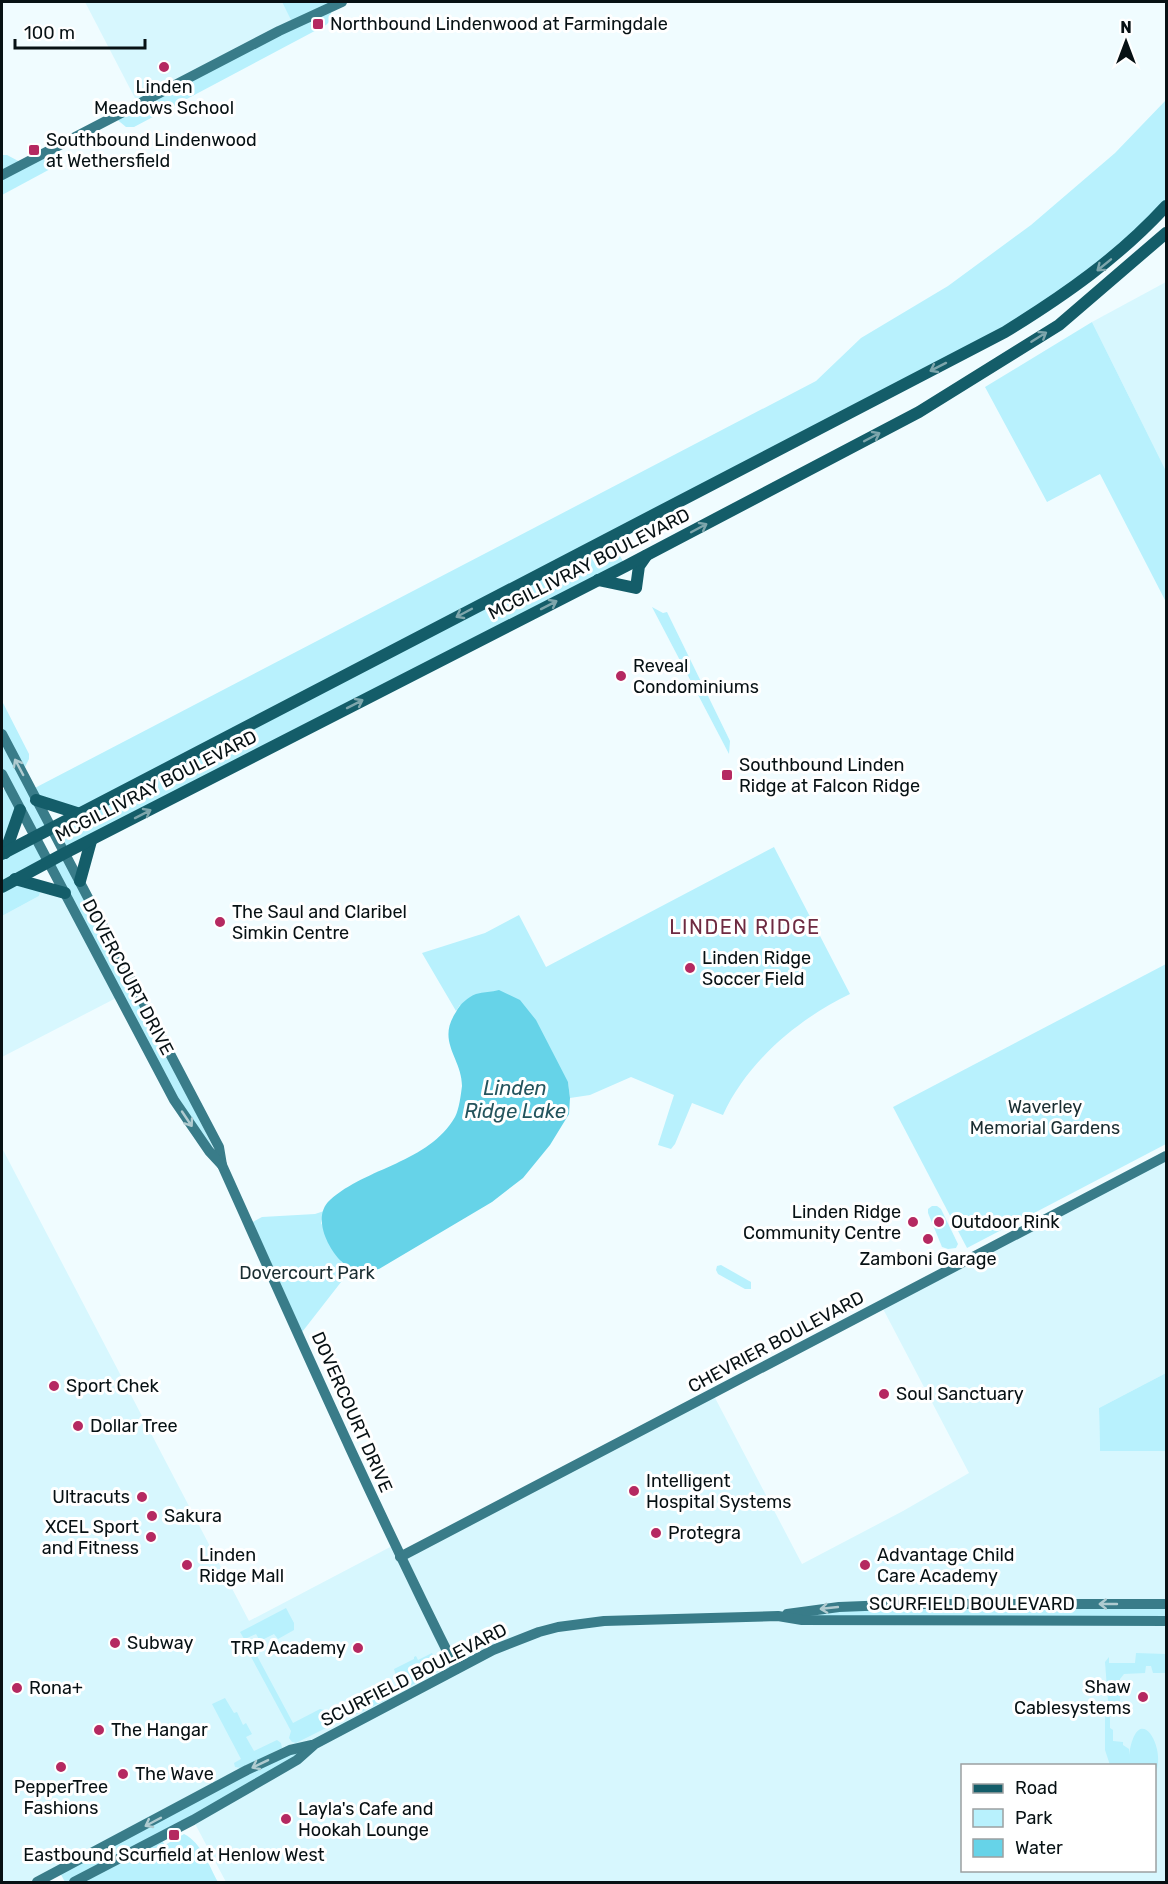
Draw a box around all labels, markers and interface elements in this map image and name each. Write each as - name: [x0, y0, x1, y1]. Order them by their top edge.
- scale bar: [15, 12, 146, 50]
- north arrow: [1096, 12, 1156, 72]
- place label: Northbound Lindenwood at Farmingdale: [330, 13, 668, 35]
- marker: Northbound Lindenwood at Farmingdale: [311, 17, 325, 31]
- text: N: [1120, 18, 1132, 37]
- text: 100 m: [24, 22, 75, 44]
- marker: Linden Meadows School: [157, 60, 171, 74]
- place label: Linden Meadows School: [94, 76, 234, 119]
- place label: Southbound Lindenwood at Wethersfield: [46, 129, 257, 172]
- marker: Southbound Lindenwood at Wethersfield: [27, 143, 41, 157]
- one-way arrow: [1096, 259, 1112, 272]
- one-way arrow: [1030, 331, 1047, 343]
- one-way arrow: [930, 361, 947, 373]
- one-way arrow: [862, 431, 880, 443]
- street label: MCGILLIVRAY BOULEVARD: [484, 503, 694, 625]
- one-way arrow: [690, 522, 707, 534]
- one-way arrow: [540, 599, 558, 611]
- one-way arrow: [455, 608, 473, 620]
- place label: Reveal Condominiums: [633, 655, 759, 698]
- marker: Reveal Condominiums: [614, 669, 628, 683]
- one-way arrow: [346, 698, 364, 709]
- street label: MCGILLIVRAY BOULEVARD: [51, 725, 261, 847]
- place label: Southbound Linden Ridge at Falcon Ridge: [739, 754, 920, 797]
- one-way arrow: [12, 758, 24, 776]
- marker: Southbound Linden Ridge at Falcon Ridge: [720, 768, 734, 782]
- one-way arrow: [133, 807, 151, 819]
- street label: DOVERCOURT DRIVE: [78, 895, 178, 1059]
- place label: The Saul and Claribel Simkin Centre: [232, 901, 407, 944]
- marker: The Saul and Claribel Simkin Centre: [213, 915, 227, 929]
- district label: LINDEN RIDGE: [669, 915, 821, 939]
- place label: Linden Ridge Soccer Field: [702, 947, 811, 990]
- marker: Linden Ridge Soccer Field: [683, 961, 697, 975]
- water label: Linden Ridge Lake: [464, 1076, 566, 1123]
- park label: Waverley Memorial Gardens: [970, 1096, 1120, 1139]
- one-way arrow: [181, 1110, 193, 1127]
- place label: Linden Ridge Community Centre: [743, 1201, 901, 1244]
- place label: Outdoor Rink: [951, 1211, 1060, 1233]
- marker: Linden Ridge Community Centre: [906, 1215, 920, 1229]
- marker: Outdoor Rink: [932, 1215, 946, 1229]
- marker: Zamboni Garage: [921, 1232, 935, 1246]
- place label: Zamboni Garage: [859, 1248, 997, 1270]
- park label: Dovercourt Park: [239, 1262, 376, 1284]
- street label: CHEVRIER BOULEVARD: [684, 1286, 868, 1398]
- street label: DOVERCOURT DRIVE: [307, 1328, 397, 1496]
- place label: Sport Chek: [66, 1375, 160, 1397]
- marker: Sport Chek: [47, 1379, 61, 1393]
- place label: Soul Sanctuary: [896, 1383, 1024, 1405]
- marker: Soul Sanctuary: [877, 1387, 891, 1401]
- place label: Dollar Tree: [90, 1415, 178, 1437]
- marker: Dollar Tree: [71, 1419, 85, 1433]
- place label: Intelligent Hospital Systems: [646, 1470, 792, 1513]
- marker: Intelligent Hospital Systems: [627, 1484, 641, 1498]
- place label: Ultracuts: [52, 1486, 130, 1508]
- marker: Ultracuts: [135, 1490, 149, 1504]
- place label: Sakura: [164, 1505, 222, 1527]
- marker: Sakura: [145, 1509, 159, 1523]
- place label: XCEL Sport and Fitness: [42, 1516, 139, 1559]
- place label: Protegra: [668, 1522, 741, 1544]
- marker: Protegra: [649, 1526, 663, 1540]
- marker: XCEL Sport and Fitness: [144, 1530, 158, 1544]
- place label: Linden Ridge Mall: [199, 1544, 284, 1587]
- place label: Advantage Child Care Academy: [877, 1544, 1015, 1587]
- marker: Linden Ridge Mall: [180, 1558, 194, 1572]
- marker: Advantage Child Care Academy: [858, 1558, 872, 1572]
- street label: SCURFIELD BOULEVARD: [869, 1593, 1075, 1615]
- one-way arrow: [1099, 1598, 1119, 1610]
- one-way arrow: [820, 1603, 840, 1614]
- street label: SCURFIELD BOULEVARD: [317, 1618, 511, 1732]
- place label: Subway: [127, 1632, 193, 1654]
- marker: Subway: [108, 1636, 122, 1650]
- place label: TRP Academy: [230, 1637, 346, 1659]
- marker: TRP Academy: [351, 1641, 365, 1655]
- place label: Shaw Cablesystems: [1014, 1676, 1131, 1719]
- place label: Rona+: [29, 1677, 83, 1699]
- marker: Rona+: [10, 1681, 24, 1695]
- marker: Shaw Cablesystems: [1136, 1690, 1150, 1704]
- place label: The Hangar: [111, 1719, 208, 1741]
- marker: The Hangar: [92, 1723, 106, 1737]
- one-way arrow: [252, 1758, 270, 1770]
- marker: PepperTree Fashions: [54, 1760, 68, 1774]
- place label: The Wave: [135, 1763, 214, 1785]
- legend: [961, 1764, 1156, 1872]
- marker: The Wave: [116, 1767, 130, 1781]
- place label: PepperTree Fashions: [14, 1776, 108, 1819]
- text: Road: [1015, 1777, 1058, 1799]
- place label: Layla's Cafe and Hookah Lounge: [298, 1798, 433, 1841]
- text: Park: [1015, 1807, 1053, 1829]
- marker: Layla's Cafe and Hookah Lounge: [279, 1812, 293, 1826]
- one-way arrow: [145, 1816, 162, 1828]
- marker: Eastbound Scurfield at Henlow West: [167, 1828, 181, 1842]
- text: Water: [1015, 1837, 1063, 1859]
- place label: Eastbound Scurfield at Henlow West: [23, 1844, 325, 1866]

